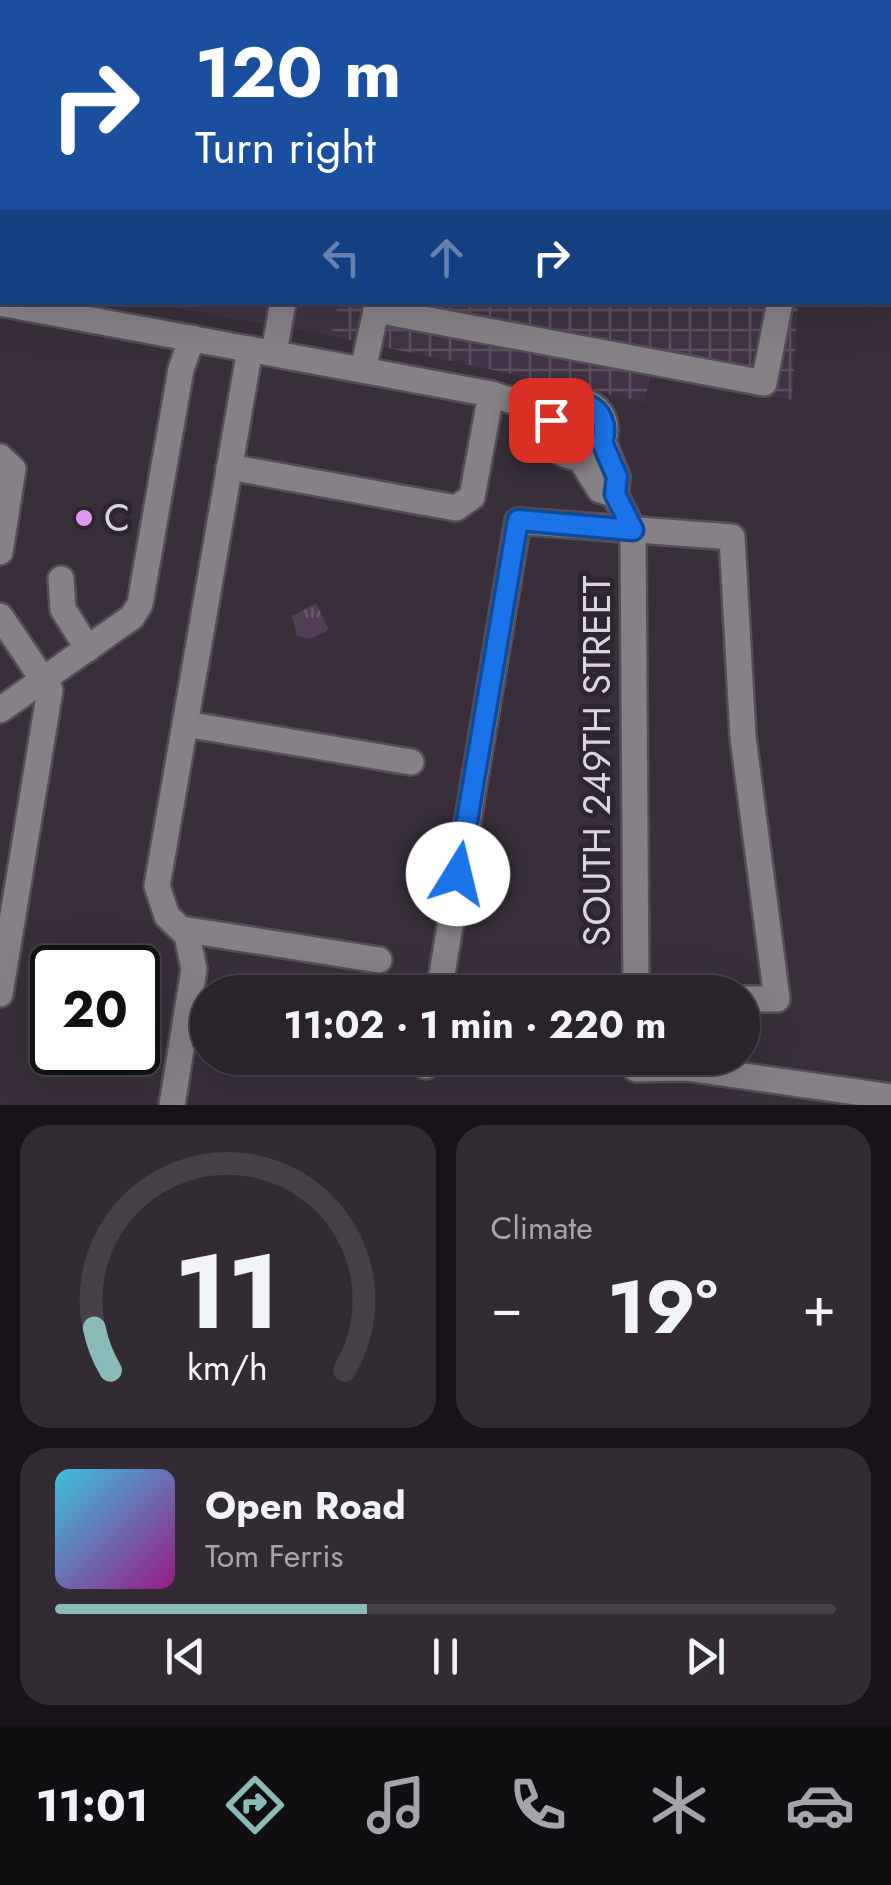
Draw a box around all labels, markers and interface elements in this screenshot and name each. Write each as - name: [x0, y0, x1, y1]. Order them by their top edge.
- text: 120 m: [195, 22, 401, 123]
- icon: right: [30, 40, 160, 170]
- text: Turn right: [195, 115, 376, 180]
- icon: left: [314, 230, 369, 285]
- icon: ahead: [419, 230, 474, 285]
- icon: right: [524, 230, 579, 285]
- pin: [509, 378, 594, 463]
- icon: arrive: [524, 393, 579, 448]
- place label: C: [104, 490, 130, 545]
- marker: C: [73, 507, 95, 529]
- street label: SOUTH 249TH STREET: [569, 575, 624, 946]
- position arrow: [406, 822, 510, 926]
- speed limit sign: 20: [30, 945, 160, 1075]
- text: 11:02 · 1 min · 220 m: [284, 997, 666, 1052]
- text: Climate: [491, 1205, 593, 1251]
- text: 11: [175, 1217, 281, 1367]
- text: 19°: [607, 1253, 718, 1361]
- text: −: [491, 1267, 523, 1347]
- text: +: [802, 1267, 836, 1347]
- text: km/h: [187, 1342, 268, 1393]
- text: Open Road: [205, 1478, 406, 1533]
- text: Tom Ferris: [205, 1533, 343, 1579]
- icon: previous: [158, 1629, 213, 1684]
- icon: pause: [418, 1629, 473, 1684]
- icon: next: [678, 1629, 733, 1684]
- icon: directions: [220, 1770, 290, 1840]
- icon: music: [361, 1770, 431, 1840]
- icon: phone: [503, 1770, 573, 1840]
- icon: climate: [644, 1770, 714, 1840]
- icon: car: [785, 1770, 855, 1840]
- text: 11:01: [36, 1773, 149, 1838]

